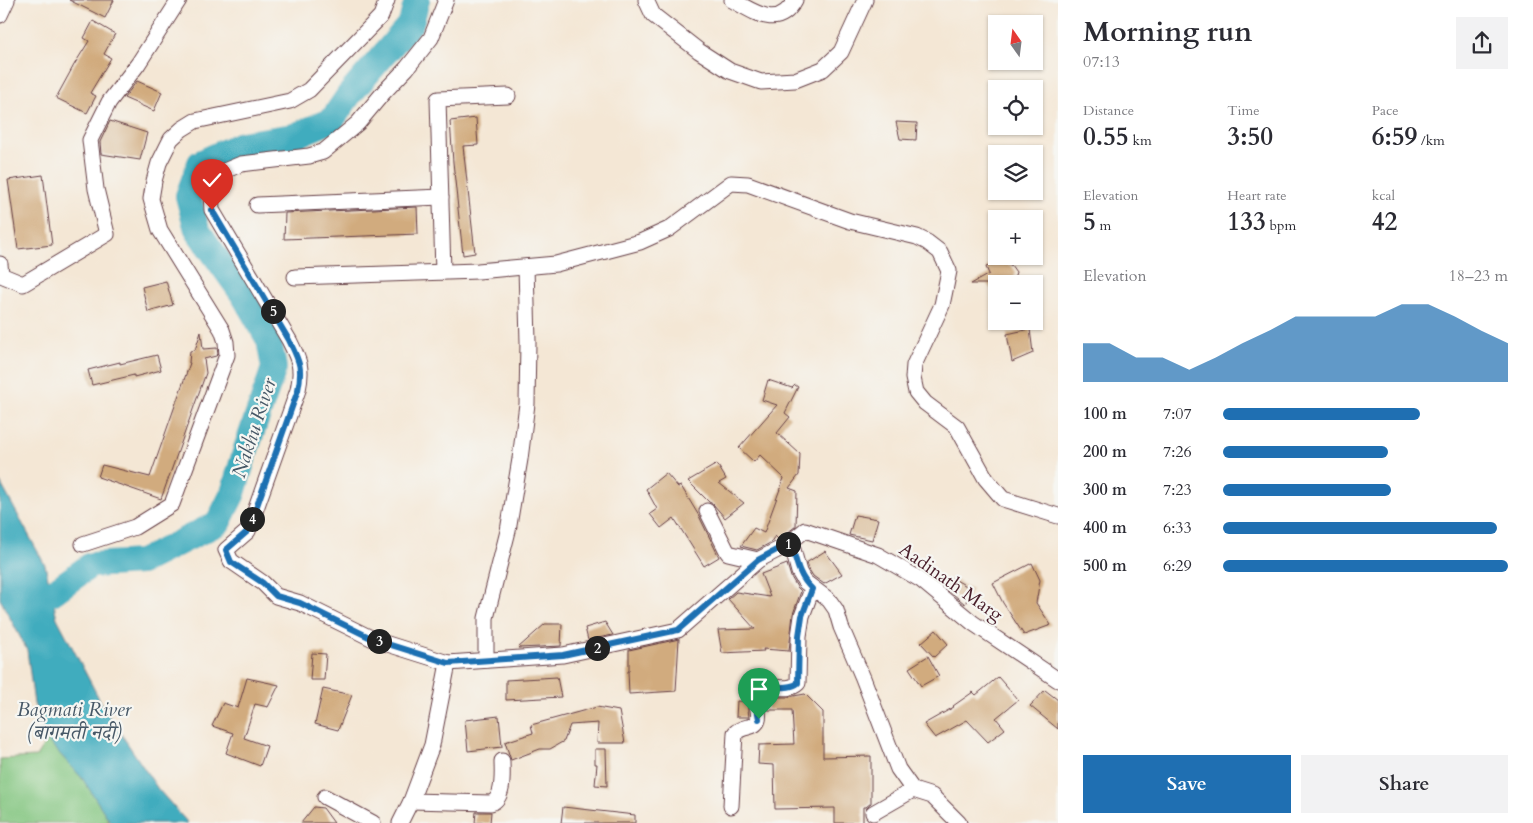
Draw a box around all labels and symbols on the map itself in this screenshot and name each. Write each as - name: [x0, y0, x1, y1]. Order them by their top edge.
- north arrow: [988, 15, 1042, 70]
- pin: [191, 159, 233, 210]
- pin: 5: [260, 298, 286, 324]
- water label: Nakhu River: [225, 373, 283, 481]
- pin: 4: [240, 506, 264, 532]
- pin: 1: [776, 532, 800, 556]
- street label: Aadinath Marg: [894, 537, 1008, 628]
- pin: 3: [366, 628, 392, 654]
- pin: 2: [584, 636, 610, 660]
- pin: [738, 668, 780, 719]
- water label: Bagmati River (बागमती नदी): [17, 696, 133, 746]

